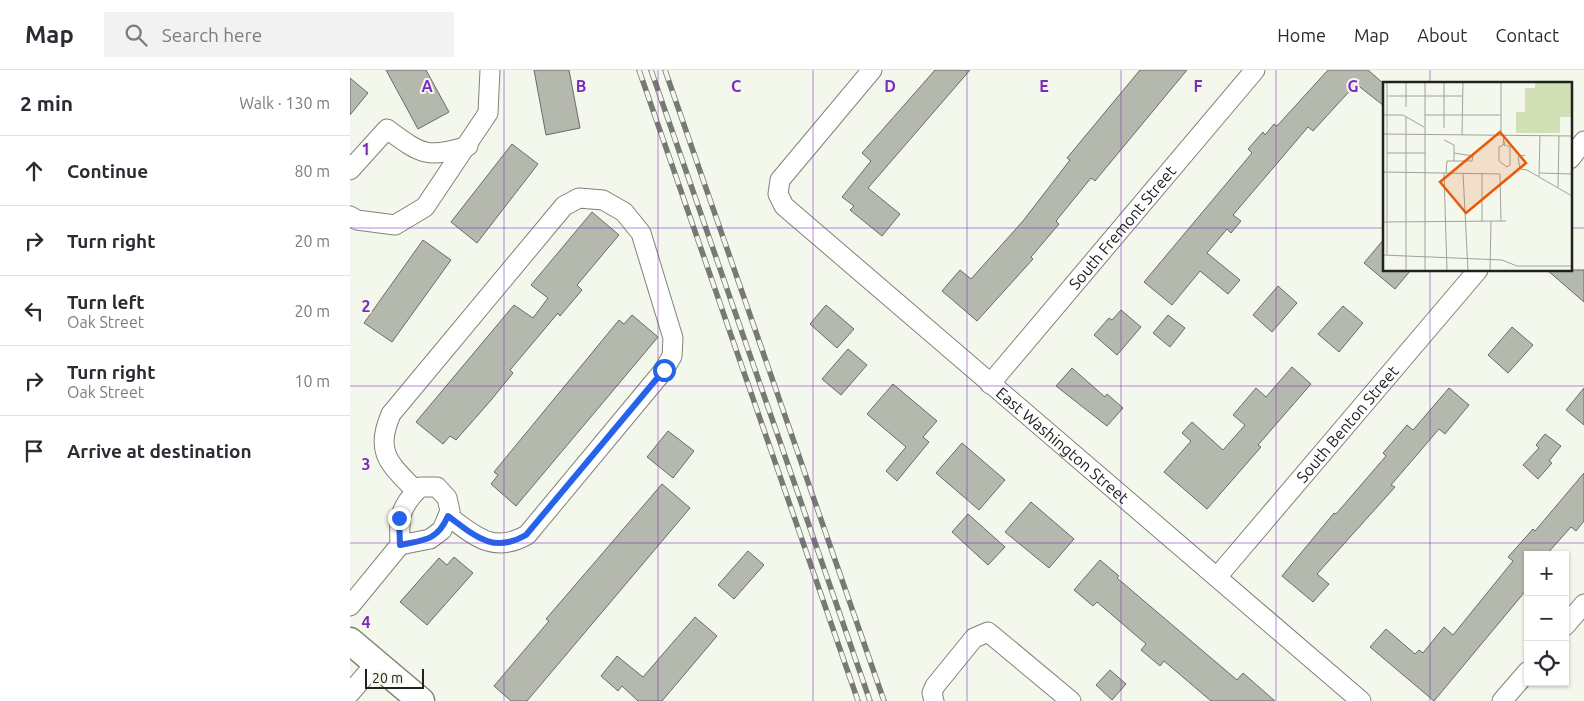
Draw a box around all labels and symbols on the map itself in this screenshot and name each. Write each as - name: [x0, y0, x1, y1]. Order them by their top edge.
- text: A: [421, 77, 433, 95]
- text: B: [576, 77, 586, 95]
- text: C: [731, 77, 741, 95]
- text: D: [884, 77, 896, 95]
- text: E: [1039, 77, 1049, 95]
- text: F: [1194, 77, 1203, 95]
- text: G: [1347, 77, 1359, 95]
- inset map: [1383, 82, 1572, 271]
- text: 1: [361, 140, 371, 158]
- street label: South Fremont Street: [1065, 161, 1180, 293]
- text: 2: [361, 297, 371, 315]
- route start: [653, 359, 676, 382]
- street label: South Benton Street: [1293, 361, 1402, 486]
- street label: East Washington Street: [993, 383, 1133, 507]
- text: 3: [361, 455, 371, 473]
- route end: [388, 507, 411, 530]
- text: 4: [361, 613, 371, 631]
- scale bar: [365, 666, 424, 689]

